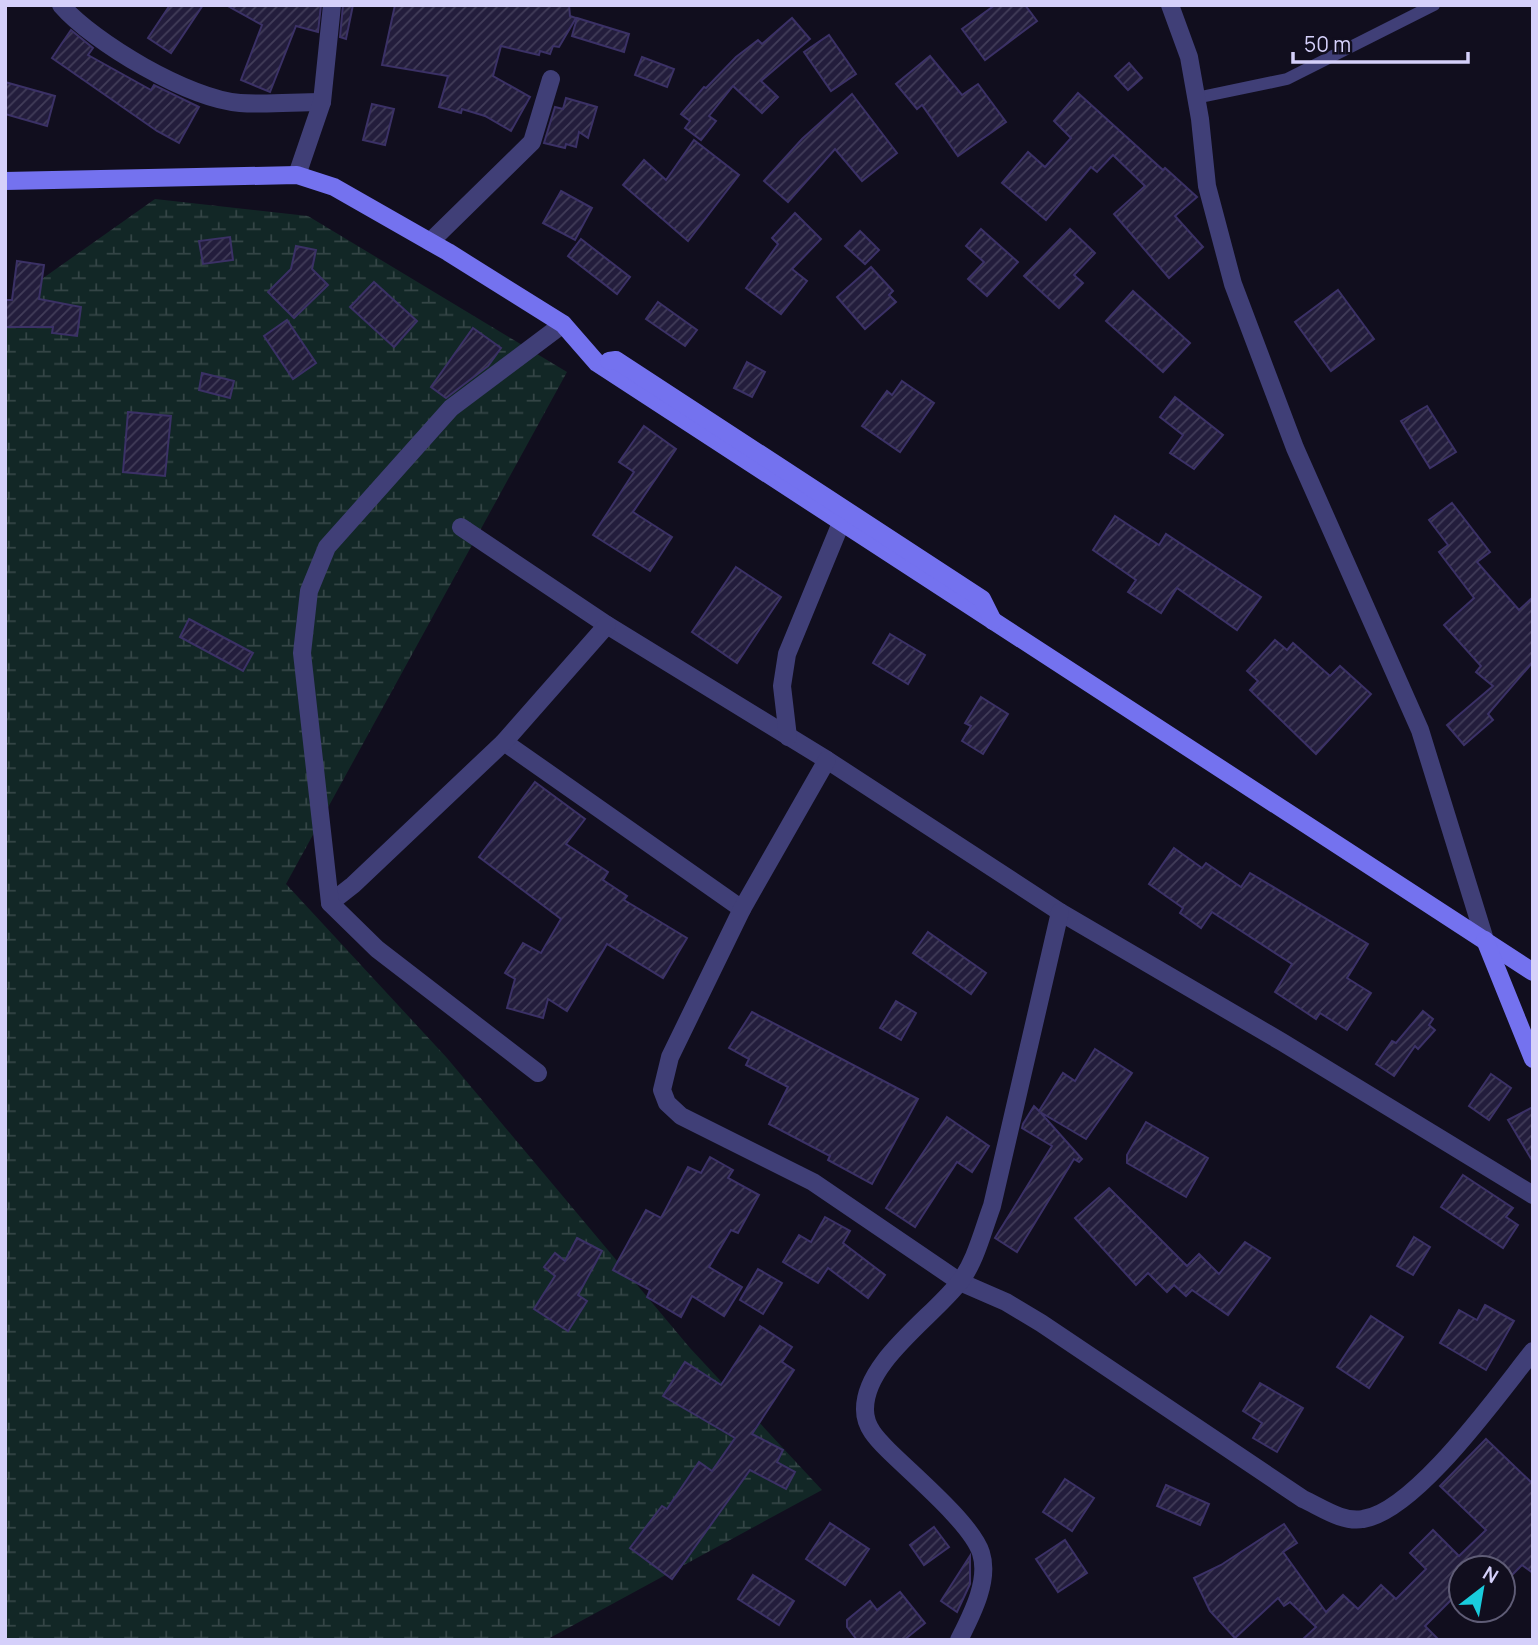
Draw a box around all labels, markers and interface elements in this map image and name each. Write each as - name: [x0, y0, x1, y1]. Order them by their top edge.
- scale bar: [1293, 21, 1468, 65]
- text: 50 m: [1304, 30, 1351, 58]
- north arrow: [1447, 1554, 1517, 1624]
- text: N: [1478, 1560, 1503, 1589]

